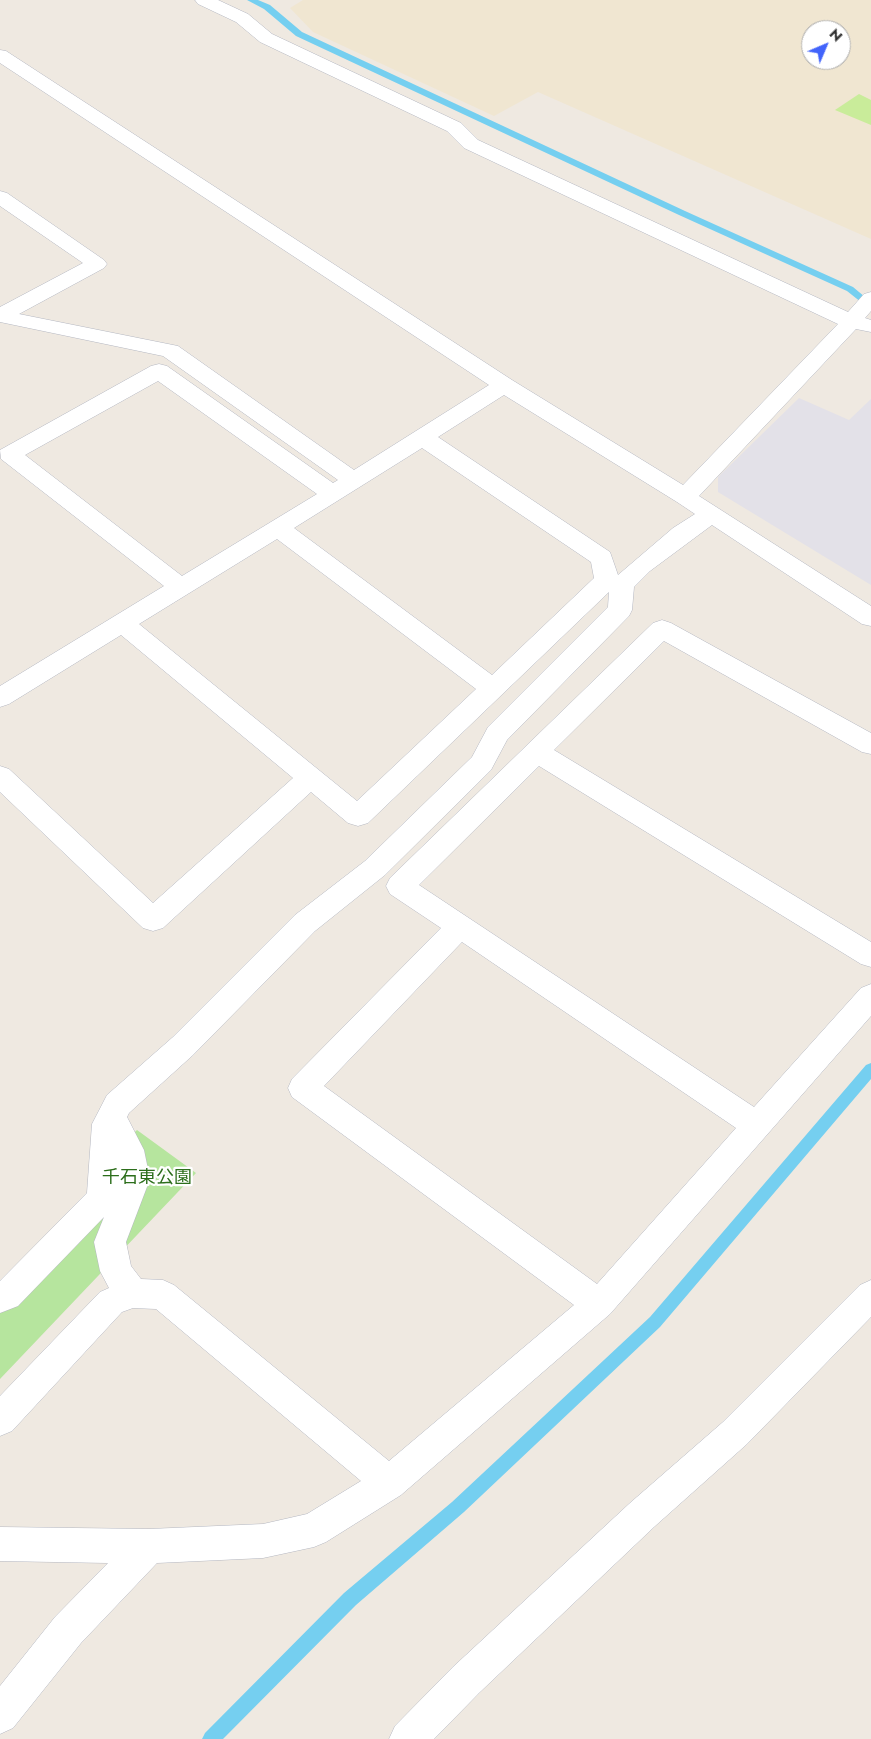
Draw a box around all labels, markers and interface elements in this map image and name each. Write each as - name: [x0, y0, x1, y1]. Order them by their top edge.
- north arrow: [801, 20, 851, 70]
- text: N: [825, 24, 847, 46]
- park label: 千石東公園: [102, 1168, 192, 1190]

